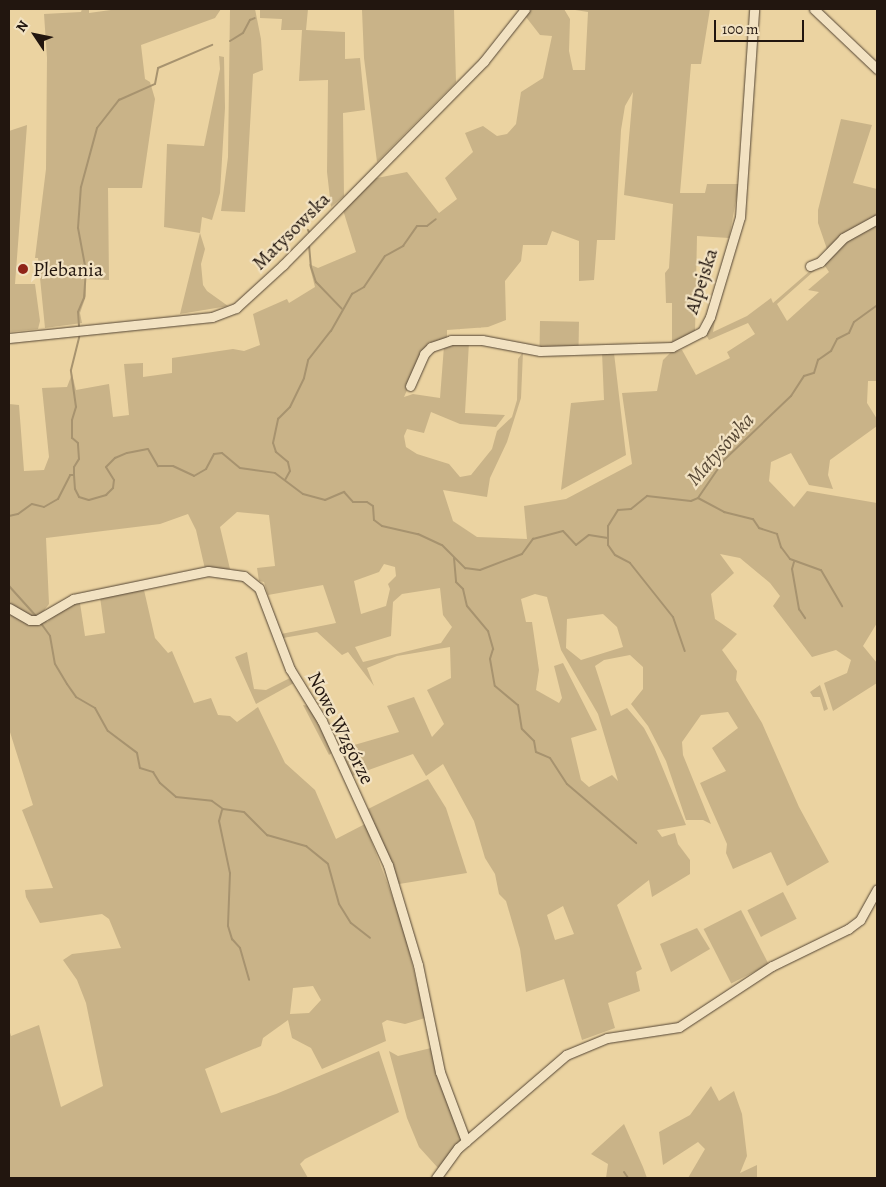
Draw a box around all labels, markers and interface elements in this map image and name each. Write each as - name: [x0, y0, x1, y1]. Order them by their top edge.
- north arrow: [10, 10, 60, 60]
- scale bar: [716, 10, 806, 42]
- text: N: [11, 17, 33, 36]
- text: 100 m: [722, 19, 759, 39]
- street label: Matysowska: [247, 187, 335, 275]
- street label: Alpejska: [679, 245, 723, 317]
- place label: Plebania: [33, 257, 103, 281]
- marker: Plebania: [17, 263, 29, 275]
- water label: Matysówka: [681, 408, 759, 490]
- street label: Nowe Wzgórze: [302, 668, 380, 788]

